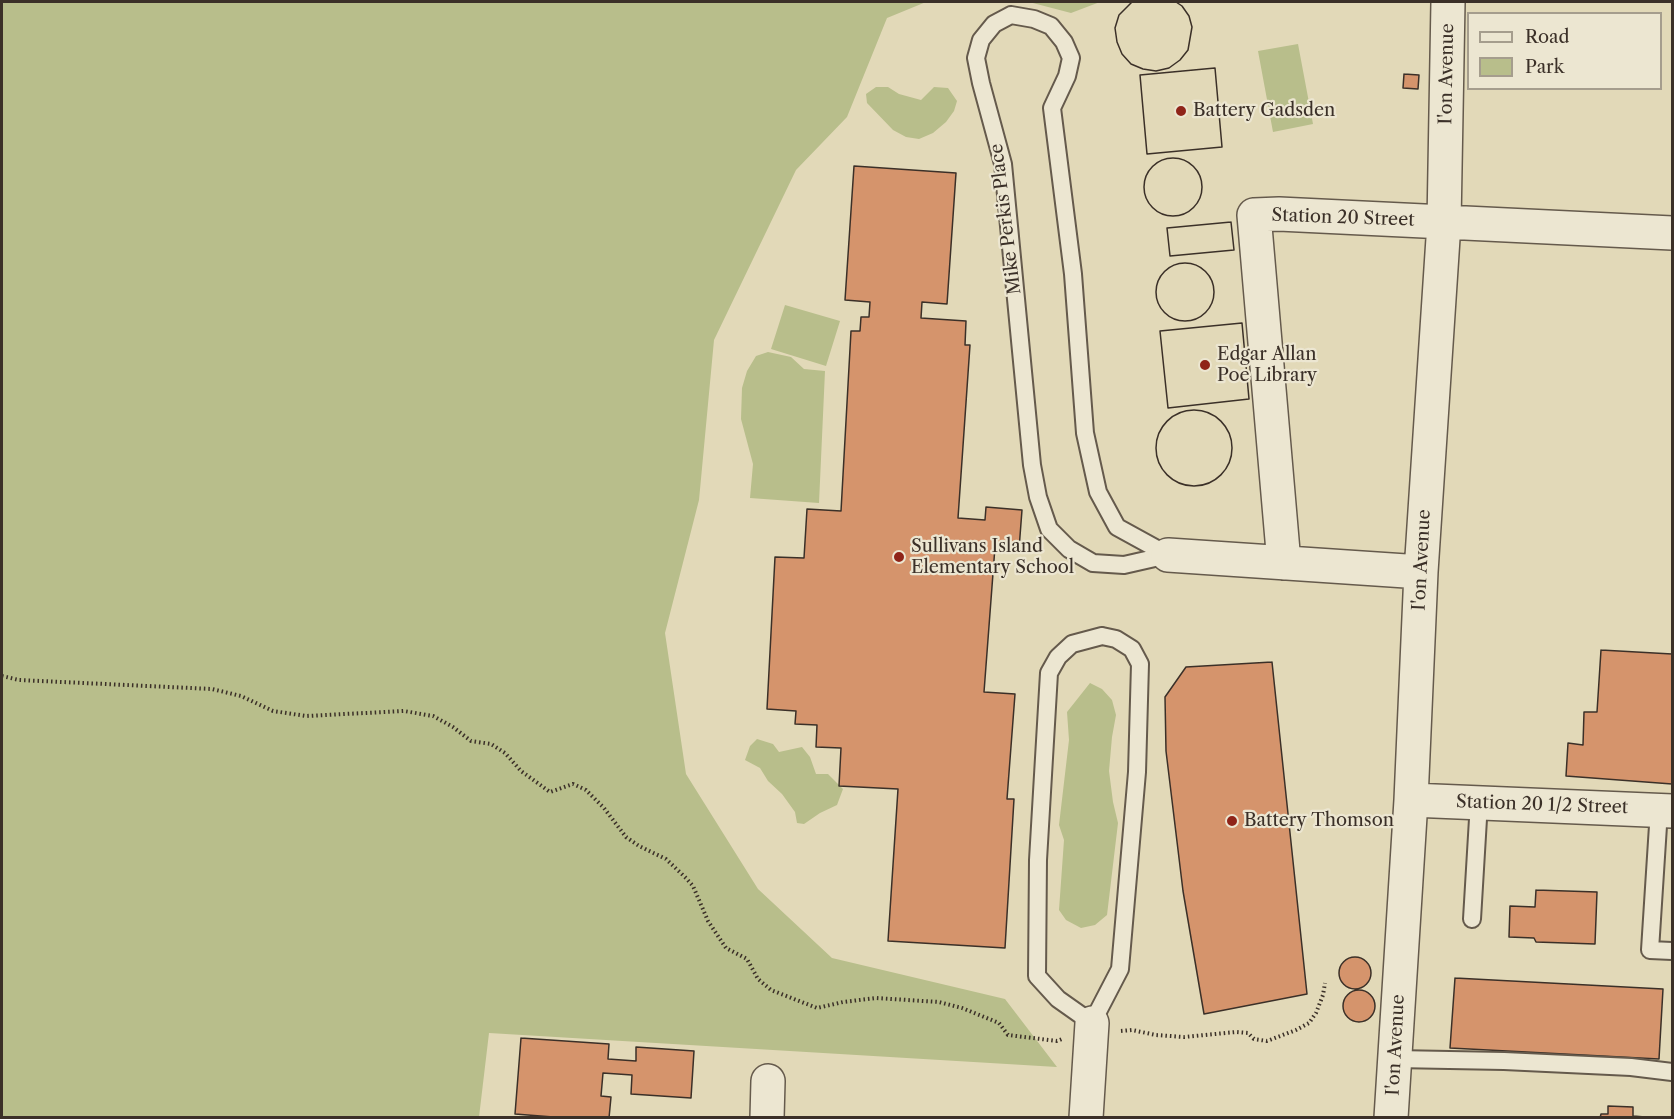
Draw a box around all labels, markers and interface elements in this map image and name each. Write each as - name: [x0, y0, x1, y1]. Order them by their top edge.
- legend: [1467, 12, 1662, 90]
- street label: I'on Avenue: [1435, 23, 1459, 125]
- text: Road: [1525, 26, 1570, 48]
- text: Park: [1525, 56, 1564, 78]
- place label: Battery Gadsden: [1193, 100, 1335, 122]
- marker: Battery Gadsden: [1174, 104, 1188, 118]
- street label: Mike Perkis Place: [986, 142, 1026, 296]
- street label: Station 20 Street: [1271, 205, 1415, 231]
- place label: Edgar Allan Poe Library: [1217, 344, 1317, 386]
- marker: Edgar Allan Poe Library: [1198, 358, 1212, 372]
- street label: I'on Avenue: [1409, 509, 1435, 611]
- place label: Sullivans Island Elementary School: [911, 536, 1074, 578]
- marker: Sullivans Island Elementary School: [892, 550, 906, 564]
- street label: Station 20 1/2 Street: [1455, 791, 1629, 819]
- place label: Battery Thomson: [1244, 810, 1394, 832]
- marker: Battery Thomson: [1225, 814, 1239, 828]
- street label: I'on Avenue: [1383, 994, 1409, 1096]

